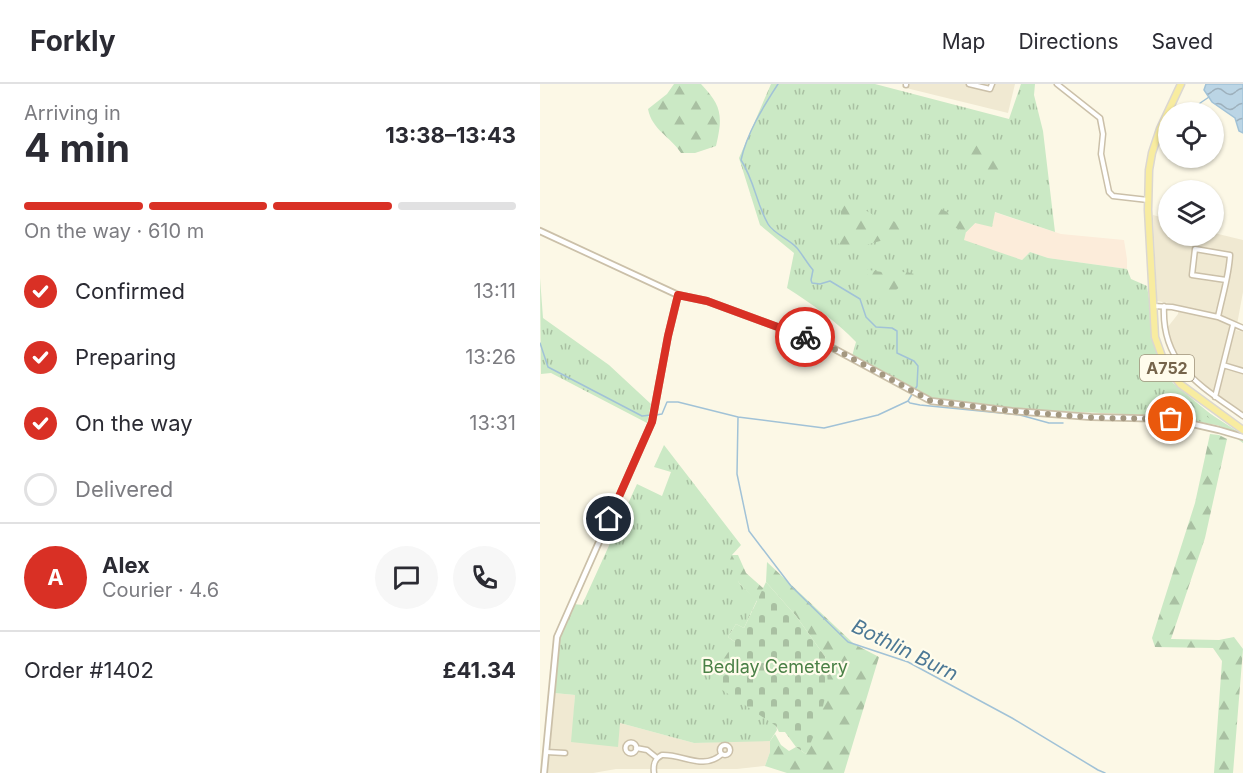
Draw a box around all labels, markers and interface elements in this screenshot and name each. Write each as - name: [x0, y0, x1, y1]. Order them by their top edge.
- text: Forkly: [30, 24, 116, 58]
- text: Map: [942, 29, 985, 54]
- text: Directions: [1018, 29, 1119, 54]
- text: Saved: [1152, 29, 1213, 54]
- text: Arriving in: [24, 101, 121, 125]
- map controls: [1158, 102, 1224, 246]
- button: locate: [1158, 102, 1224, 168]
- text: 13:38–13:43: [385, 122, 516, 148]
- text: 4 min: [24, 124, 130, 171]
- button: layers: [1158, 180, 1224, 246]
- text: On the way · 610 m: [24, 219, 204, 243]
- icon: check: [24, 275, 57, 308]
- text: Confirmed: [75, 278, 185, 304]
- text: 13:11: [473, 279, 516, 303]
- courier: [775, 307, 835, 367]
- icon: bike: [789, 321, 822, 354]
- icon: check: [24, 341, 57, 374]
- text: Preparing: [75, 344, 176, 370]
- text: 13:26: [465, 345, 516, 369]
- road number: A752: [1140, 355, 1194, 381]
- pin: [1145, 393, 1196, 444]
- icon: bag: [1154, 402, 1187, 435]
- icon: check: [24, 407, 57, 440]
- text: On the way: [75, 410, 193, 436]
- text: 13:31: [469, 411, 516, 435]
- text: Delivered: [75, 476, 173, 502]
- pin: [583, 493, 634, 544]
- icon: home: [592, 502, 625, 535]
- button: chat: [375, 546, 438, 609]
- button: phone: [453, 546, 516, 609]
- text: Alex: [102, 552, 150, 578]
- text: A: [47, 564, 64, 590]
- text: Courier · 4.6: [102, 578, 219, 602]
- water label: Bothlin Burn: [848, 614, 962, 686]
- park label: Bedlay Cemetery: [702, 656, 848, 677]
- text: Order #1402: [24, 657, 154, 683]
- text: £41.34: [443, 657, 516, 683]

